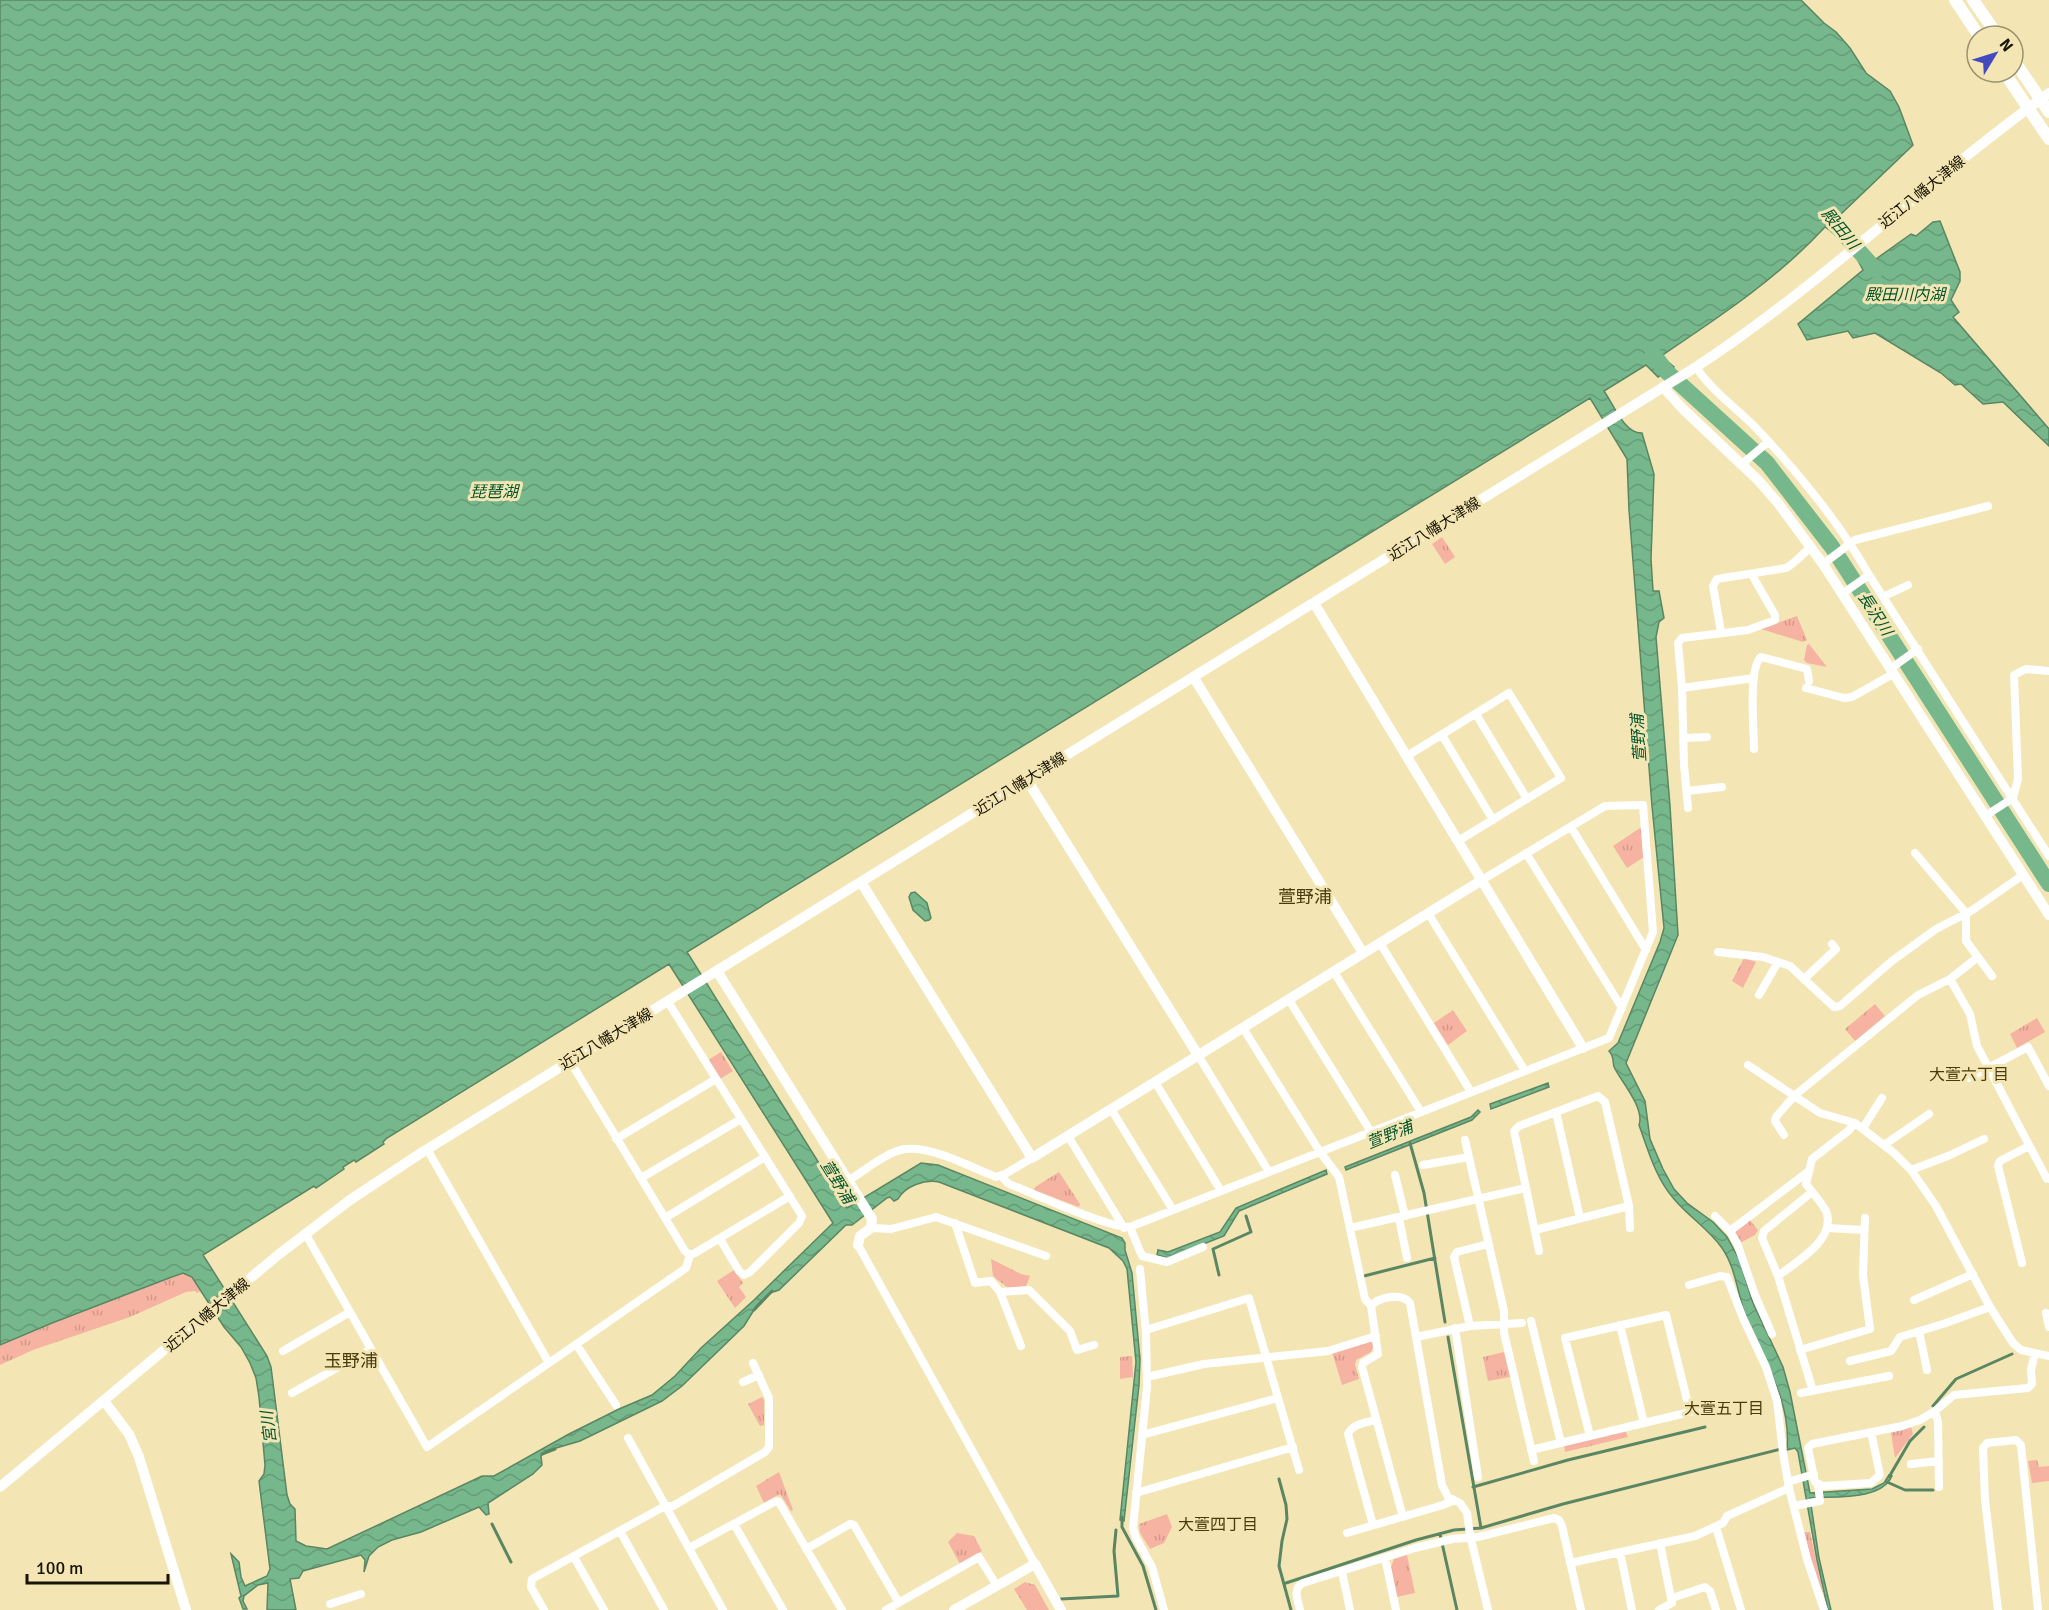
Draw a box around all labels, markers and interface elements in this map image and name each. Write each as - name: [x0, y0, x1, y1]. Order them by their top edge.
- north arrow: [1965, 24, 2025, 84]
- text: N: [1995, 35, 2017, 56]
- street label: 近江八幡大津線: [1876, 152, 1968, 232]
- water label: 殿田川: [1817, 204, 1864, 255]
- water label: 殿田川内湖: [1865, 285, 1948, 305]
- water label: 琵琶湖: [470, 482, 521, 502]
- street label: 近江八幡大津線: [1385, 494, 1483, 564]
- water label: 長沢川: [1854, 588, 1898, 641]
- water label: 萱野浦: [1627, 710, 1651, 763]
- street label: 近江八幡大津線: [971, 749, 1069, 819]
- district label: 萱野浦: [1278, 886, 1332, 908]
- street label: 近江八幡大津線: [556, 1004, 656, 1074]
- district label: 大萱六丁目: [1929, 1065, 2009, 1085]
- water label: 萱野浦: [1364, 1116, 1419, 1153]
- water label: 萱野浦: [816, 1156, 860, 1210]
- street label: 近江八幡大津線: [161, 1274, 253, 1356]
- district label: 玉野浦: [324, 1350, 378, 1372]
- district label: 大萱五丁目: [1684, 1399, 1764, 1419]
- water label: 宮川: [257, 1408, 281, 1444]
- district label: 大萱四丁目: [1178, 1515, 1258, 1535]
- scale bar: [27, 1547, 168, 1585]
- text: 100 m: [36, 1557, 83, 1579]

